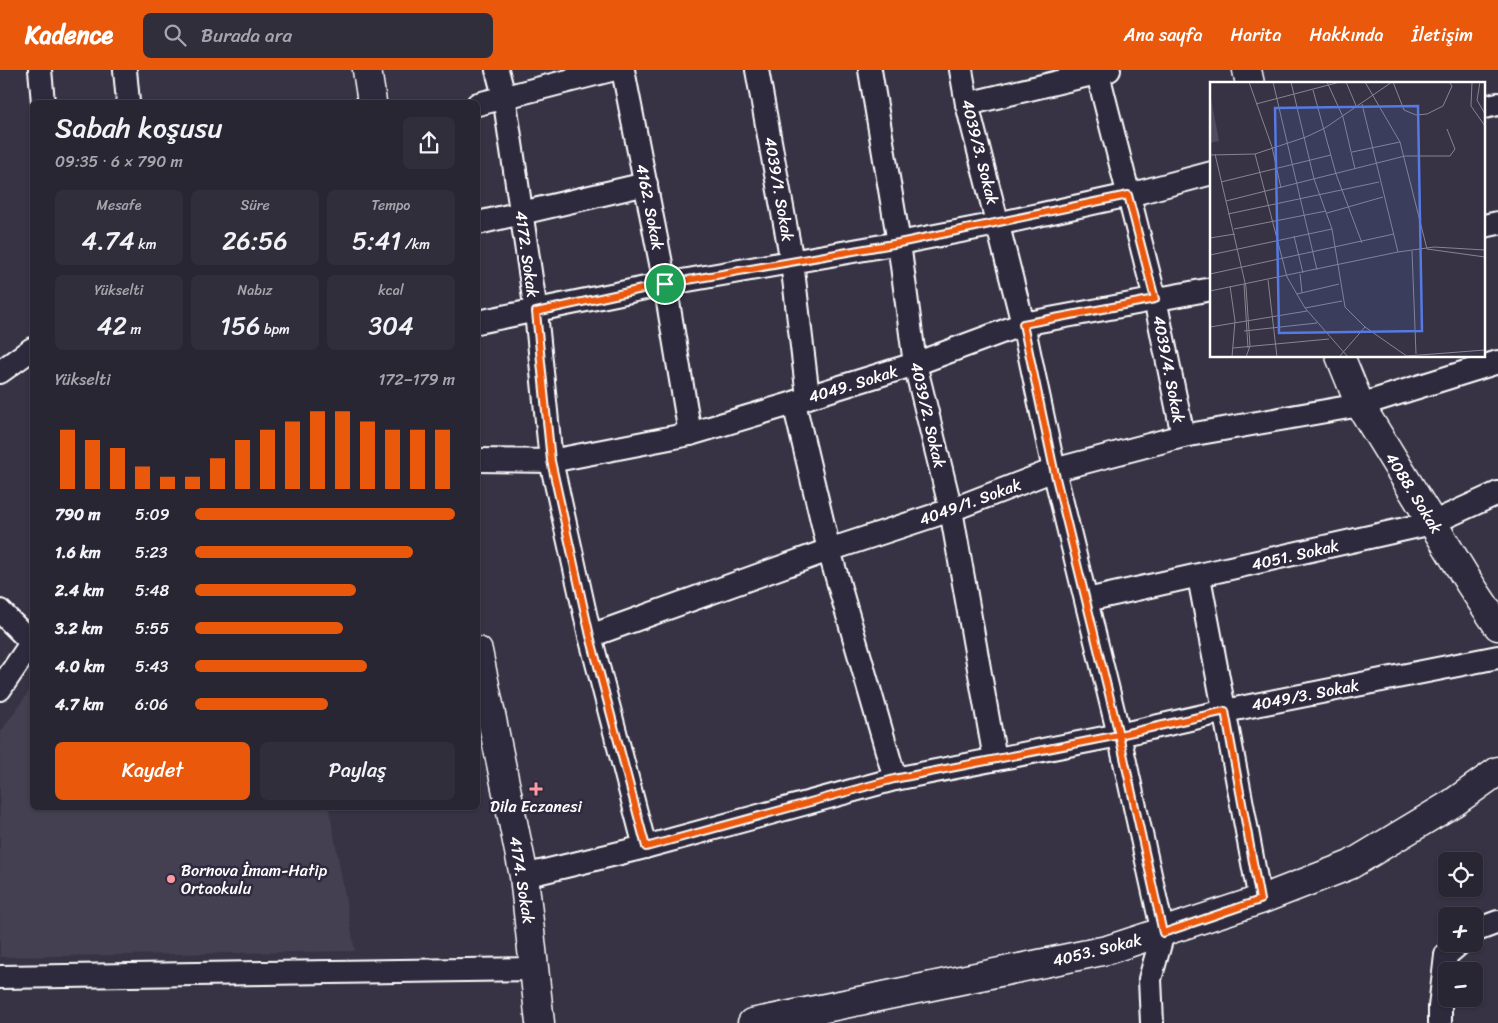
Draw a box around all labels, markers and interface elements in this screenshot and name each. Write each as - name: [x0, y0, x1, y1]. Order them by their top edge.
- search box: [143, 13, 493, 58]
- text: Kadence: [25, 14, 113, 56]
- text: Burada ara: [201, 19, 292, 52]
- text: Ana sayfa: [1124, 19, 1202, 51]
- text: Harita: [1230, 19, 1281, 51]
- text: Hakkında: [1309, 19, 1384, 51]
- text: İletişim: [1412, 19, 1473, 51]
- icon: search: [161, 21, 189, 49]
- inset map: [1210, 82, 1486, 358]
- street label: 4039/3. Sokak: [953, 96, 1007, 208]
- text: Sabah koşusu: [55, 103, 223, 152]
- button: share: [403, 117, 455, 169]
- street label: 4039/1. Sokak: [756, 134, 803, 244]
- text: 09:35 · 6 × 790 m: [55, 147, 183, 176]
- street label: 4162. Sokak: [627, 161, 673, 253]
- text: Mesafe: [97, 193, 141, 218]
- text: Süre: [240, 193, 270, 218]
- text: Tempo: [372, 193, 410, 218]
- street label: 4172. Sokak: [507, 209, 548, 300]
- text: 4.74: [82, 218, 135, 263]
- text: 26:56: [222, 218, 288, 263]
- text: 5:41: [352, 218, 401, 263]
- text: km: [135, 232, 156, 257]
- text: /km: [401, 232, 430, 257]
- pin: [644, 263, 686, 305]
- icon: arrive: [651, 270, 679, 298]
- text: Yükselti: [95, 278, 143, 303]
- text: Nabız: [238, 278, 272, 303]
- text: kcal: [378, 278, 404, 303]
- text: 42: [97, 303, 127, 348]
- text: 156: [220, 303, 260, 348]
- text: 304: [368, 303, 414, 348]
- street label: 4039/4. Sokak: [1144, 313, 1194, 426]
- text: m: [127, 317, 141, 342]
- text: bpm: [260, 317, 290, 342]
- street label: 4049. Sokak: [805, 357, 902, 411]
- street label: 4039/2. Sokak: [902, 359, 954, 471]
- text: Yükselti: [55, 365, 111, 394]
- text: 172–179 m: [378, 365, 455, 394]
- street label: 4088. Sokak: [1377, 446, 1451, 540]
- street label: 4049/1. Sokak: [915, 470, 1026, 534]
- text: 790 m: [55, 500, 101, 529]
- text: 5:09: [135, 500, 170, 529]
- street label: 4051. Sokak: [1248, 531, 1342, 579]
- text: 1.6 km: [55, 538, 101, 567]
- text: 5:23: [135, 538, 168, 567]
- text: 2.4 km: [55, 576, 104, 605]
- text: 5:48: [135, 576, 169, 605]
- text: 3.2 km: [55, 614, 103, 643]
- text: 5:55: [135, 614, 169, 643]
- text: 4.0 km: [55, 652, 105, 681]
- text: 5:43: [135, 652, 168, 681]
- street label: 4049/3. Sokak: [1249, 670, 1362, 720]
- text: 4.7 km: [55, 690, 104, 719]
- text: 6:06: [135, 690, 168, 719]
- button: Kaydet: [55, 742, 250, 800]
- button: Paylaş: [260, 742, 455, 800]
- marker: Dila Eczanesi: [530, 783, 542, 795]
- place label: Dila Eczanesi: [490, 792, 583, 821]
- street label: 4174. Sokak: [501, 834, 543, 926]
- map controls: [1438, 852, 1483, 1007]
- button: locate: [1438, 852, 1483, 897]
- place label: Bornova İmam-Hatip Ortaokulu: [181, 856, 328, 903]
- marker: Bornova İmam-Hatip Ortaokulu: [165, 873, 177, 885]
- button: +: [1438, 907, 1483, 952]
- street label: 4053. Sokak: [1049, 925, 1145, 975]
- button: −: [1438, 962, 1483, 1007]

